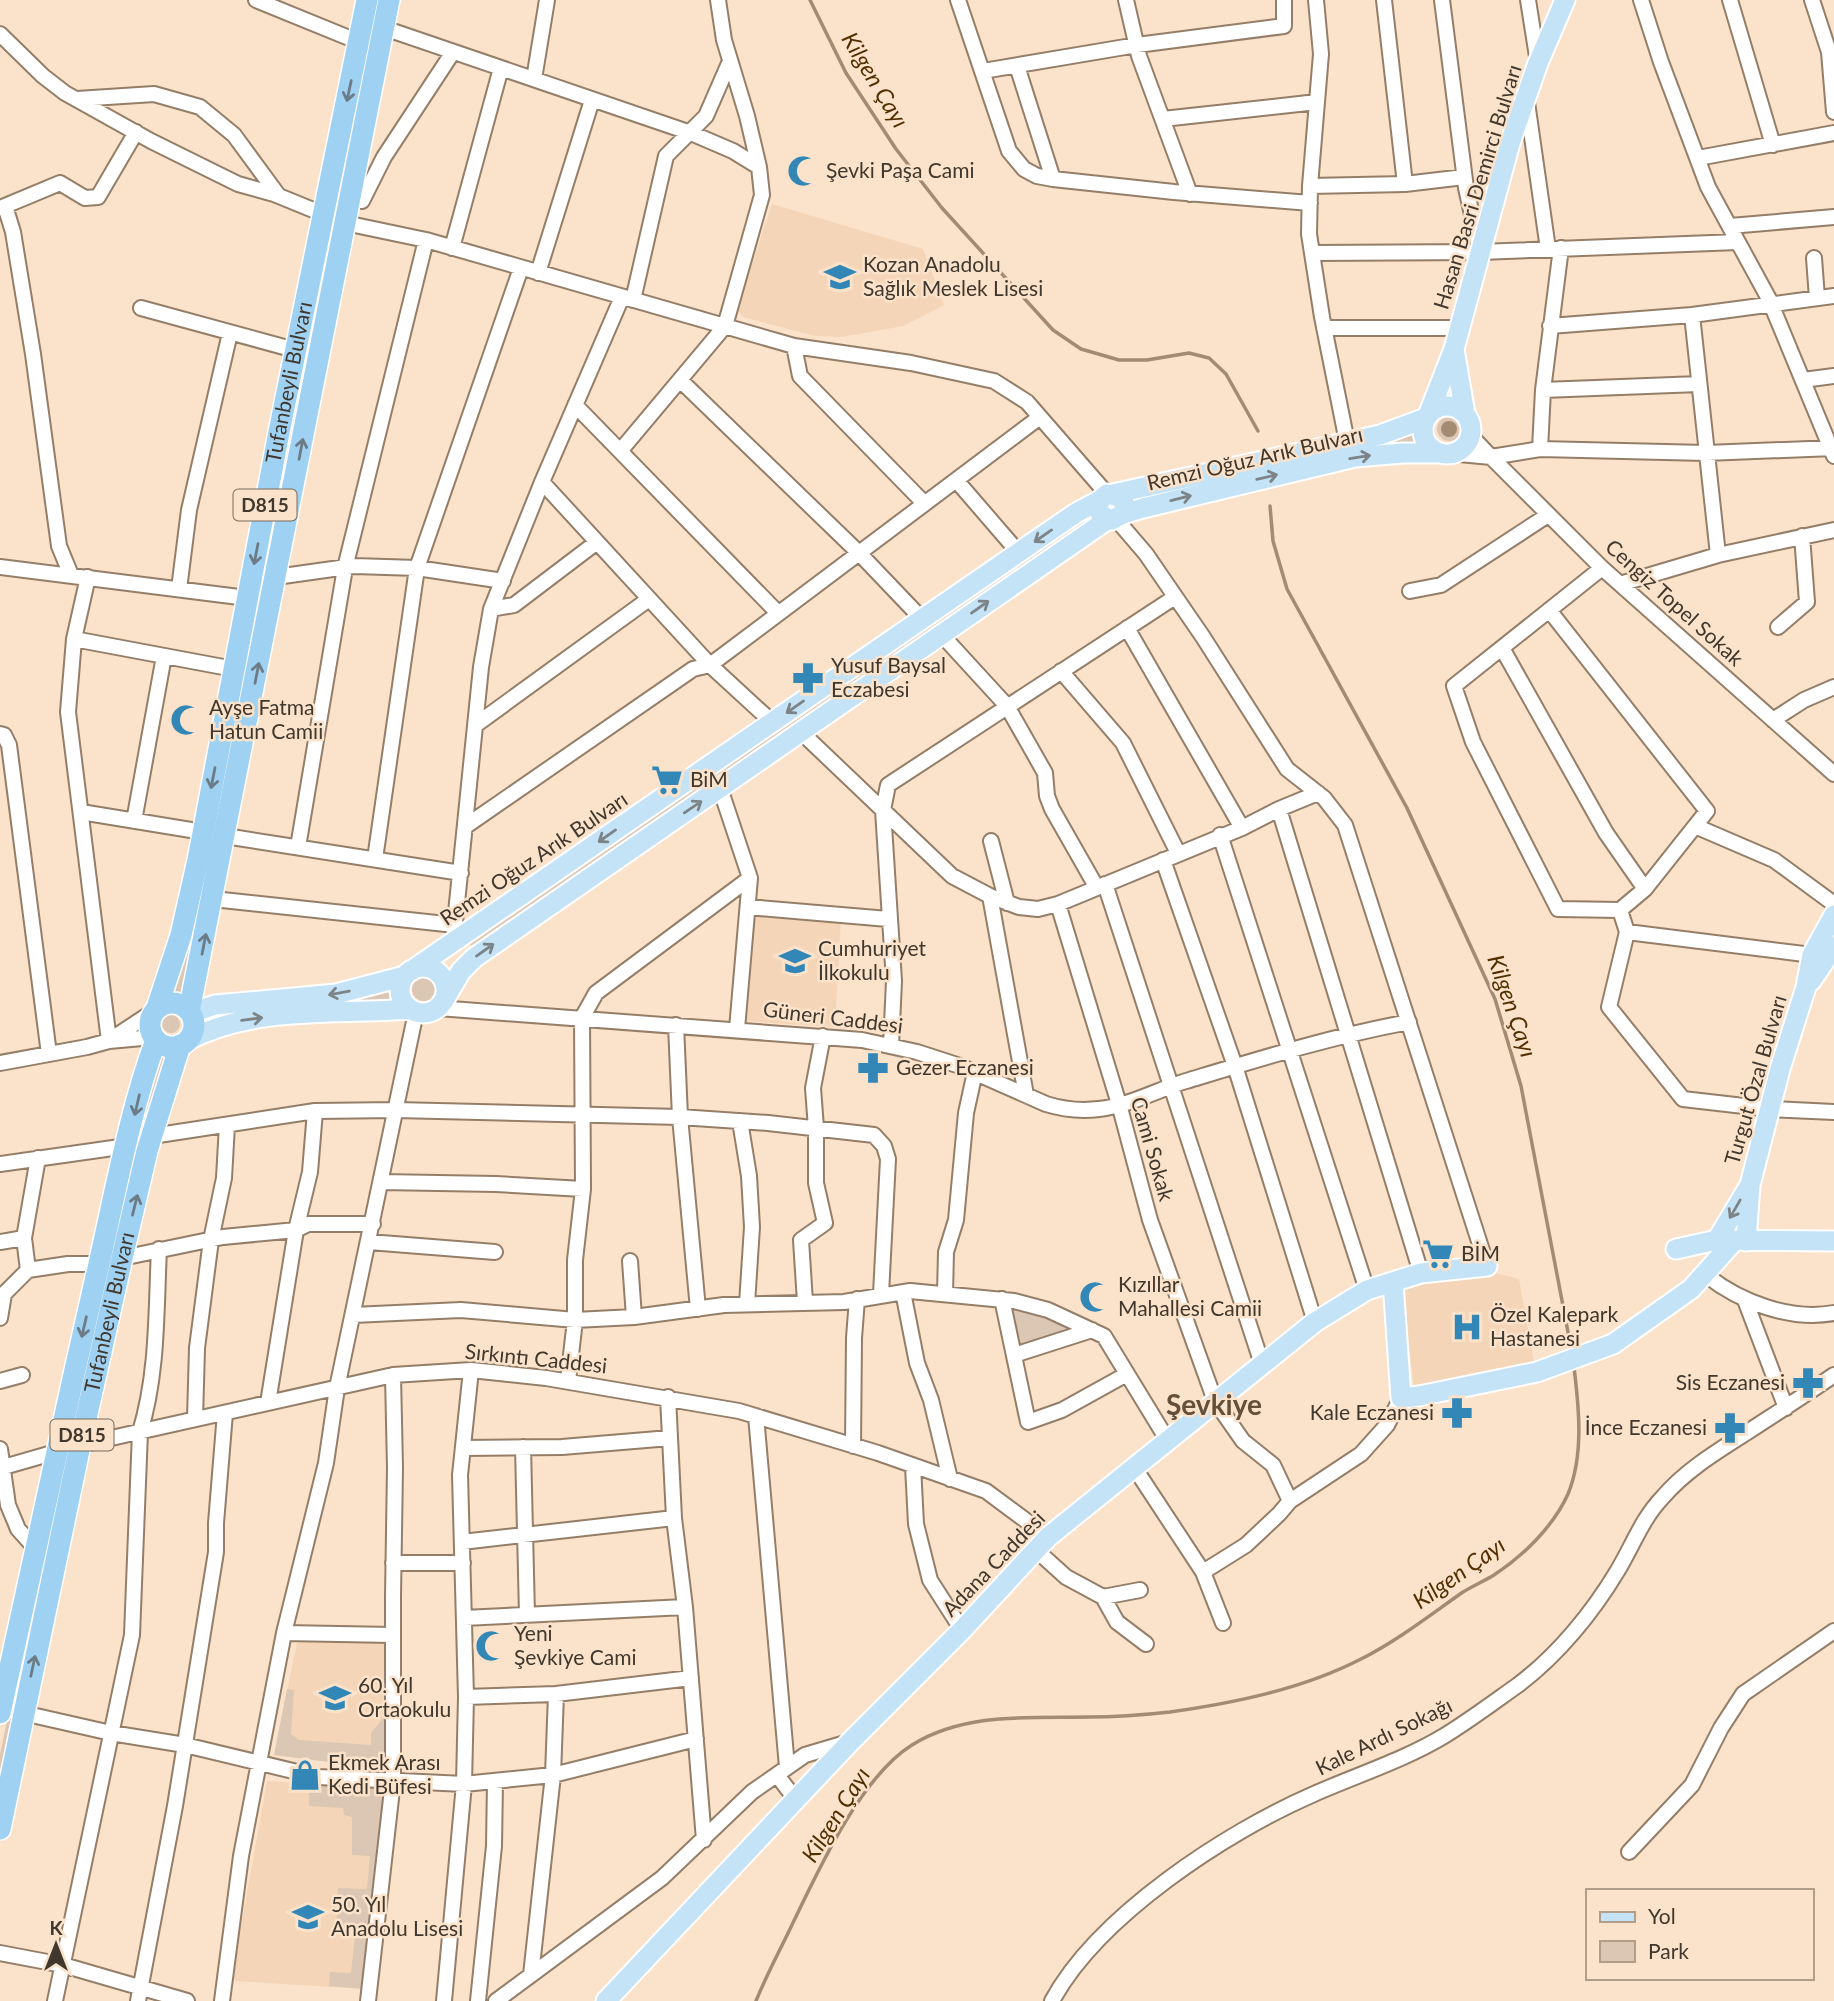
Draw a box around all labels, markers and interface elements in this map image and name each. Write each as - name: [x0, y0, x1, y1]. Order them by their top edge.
- water label: Kilgen Çayı: [836, 27, 915, 132]
- street label: Hasan Basri Demirci Bulvarı: [1427, 61, 1526, 312]
- one-way arrow: [341, 79, 355, 102]
- mosque icon: Şevki Paşa Cami: [786, 154, 820, 188]
- place label: Şevki Paşa Cami: [826, 157, 975, 182]
- place label: Kozan Anadolu Sağlık Meslek Lisesi: [863, 251, 1043, 300]
- school or university icon: Kozan Anadolu Sağlık Meslek Lisesi: [823, 260, 857, 294]
- street label: Tufanbeyli Bulvarı: [259, 299, 316, 465]
- street label: Remzi Oğuz Arık Bulvarı: [1144, 421, 1365, 495]
- one-way arrow: [294, 438, 308, 461]
- one-way arrow: [1348, 450, 1371, 463]
- one-way arrow: [1255, 470, 1278, 484]
- road number: D815: [233, 490, 296, 520]
- one-way arrow: [1170, 491, 1192, 504]
- one-way arrow: [1033, 529, 1053, 543]
- street label: Cengiz Topel Sokak: [1601, 533, 1749, 671]
- one-way arrow: [249, 542, 262, 565]
- one-way arrow: [970, 600, 989, 614]
- place label: Yusuf Baysal Eczabesi: [831, 652, 946, 701]
- pharmacy icon: Yusuf Baysal Eczabesi: [791, 661, 825, 695]
- one-way arrow: [251, 662, 265, 685]
- place label: Ayşe Fatma Hatun Camii: [209, 694, 323, 743]
- one-way arrow: [785, 700, 805, 714]
- mosque icon: Ayşe Fatma Hatun Camii: [169, 703, 203, 737]
- supermarket icon: BiM: [650, 763, 684, 797]
- one-way arrow: [206, 766, 220, 789]
- place label: BiM: [690, 766, 728, 791]
- street label: Remzi Oğuz Arık Bulvarı: [435, 786, 632, 930]
- one-way arrow: [682, 800, 702, 814]
- one-way arrow: [598, 829, 618, 843]
- one-way arrow: [197, 933, 211, 956]
- place label: Cumhuriyet İlkokulu: [818, 935, 926, 984]
- one-way arrow: [475, 943, 494, 957]
- school or university icon: Cumhuriyet İlkokulu: [778, 944, 812, 978]
- water label: Kilgen Çayı: [1482, 951, 1544, 1061]
- one-way arrow: [328, 987, 351, 1000]
- street label: Turgut Özal Bulvarı: [1718, 992, 1791, 1167]
- street label: Güneri Caddesi: [762, 996, 905, 1038]
- one-way arrow: [240, 1012, 263, 1025]
- pharmacy icon: Gezer Eczanesi: [856, 1051, 890, 1085]
- place label: Gezer Eczanesi: [896, 1054, 1034, 1079]
- one-way arrow: [129, 1093, 143, 1116]
- street label: Cami Sokak: [1127, 1094, 1180, 1204]
- one-way arrow: [129, 1194, 142, 1217]
- one-way arrow: [1728, 1199, 1742, 1219]
- street label: Tufanbeyli Bulvarı: [78, 1229, 139, 1395]
- supermarket icon: BİM: [1421, 1237, 1455, 1271]
- place label: BİM: [1461, 1240, 1500, 1265]
- place label: Kızıllar Mahallesi Camii: [1118, 1271, 1262, 1320]
- mosque icon: Kızıllar Mahallesi Camii: [1078, 1280, 1112, 1314]
- place label: Özel Kalepark Hastanesi: [1490, 1301, 1618, 1350]
- hospital icon: Özel Kalepark Hastanesi: [1450, 1310, 1484, 1344]
- one-way arrow: [77, 1315, 91, 1338]
- street label: Sırkıntı Caddesi: [464, 1338, 608, 1377]
- pharmacy icon: Sis Eczanesi: [1791, 1366, 1825, 1400]
- place label: Sis Eczanesi: [1676, 1369, 1785, 1394]
- district label: Şevkiye: [1166, 1387, 1262, 1421]
- pharmacy icon: Kale Eczanesi: [1440, 1396, 1474, 1430]
- place label: Kale Eczanesi: [1310, 1399, 1434, 1424]
- pharmacy icon: İnce Eczanesi: [1713, 1411, 1747, 1445]
- place label: İnce Eczanesi: [1585, 1414, 1707, 1439]
- road number: D815: [50, 1420, 114, 1450]
- street label: Adana Caddesi: [936, 1505, 1049, 1621]
- water label: Kilgen Çayı: [1407, 1530, 1510, 1614]
- place label: Yeni Şevkiye Cami: [514, 1620, 637, 1669]
- mosque icon: Yeni Şevkiye Cami: [474, 1629, 508, 1663]
- one-way arrow: [27, 1655, 41, 1678]
- place label: 60. Yıl Ortaokulu: [358, 1672, 451, 1721]
- school or university icon: 60. Yıl Ortaokulu: [318, 1681, 352, 1715]
- street label: Kale Ardı Sokağı: [1311, 1692, 1456, 1780]
- place label: Ekmek Arası Kedi Büfesi: [328, 1749, 441, 1798]
- shop icon: Ekmek Arası Kedi Büfesi: [288, 1758, 322, 1792]
- water label: Kilgen Çayı: [795, 1762, 875, 1867]
- legend: [1586, 1889, 1813, 1980]
- place label: 50. Yıl Anadolu Lisesi: [331, 1891, 463, 1940]
- school or university icon: 50. Yıl Anadolu Lisesi: [291, 1900, 325, 1934]
- text: Yol: [1648, 1903, 1676, 1928]
- north arrow: [21, 1910, 91, 1980]
- text: K: [49, 1916, 63, 1939]
- text: Park: [1648, 1938, 1689, 1963]

